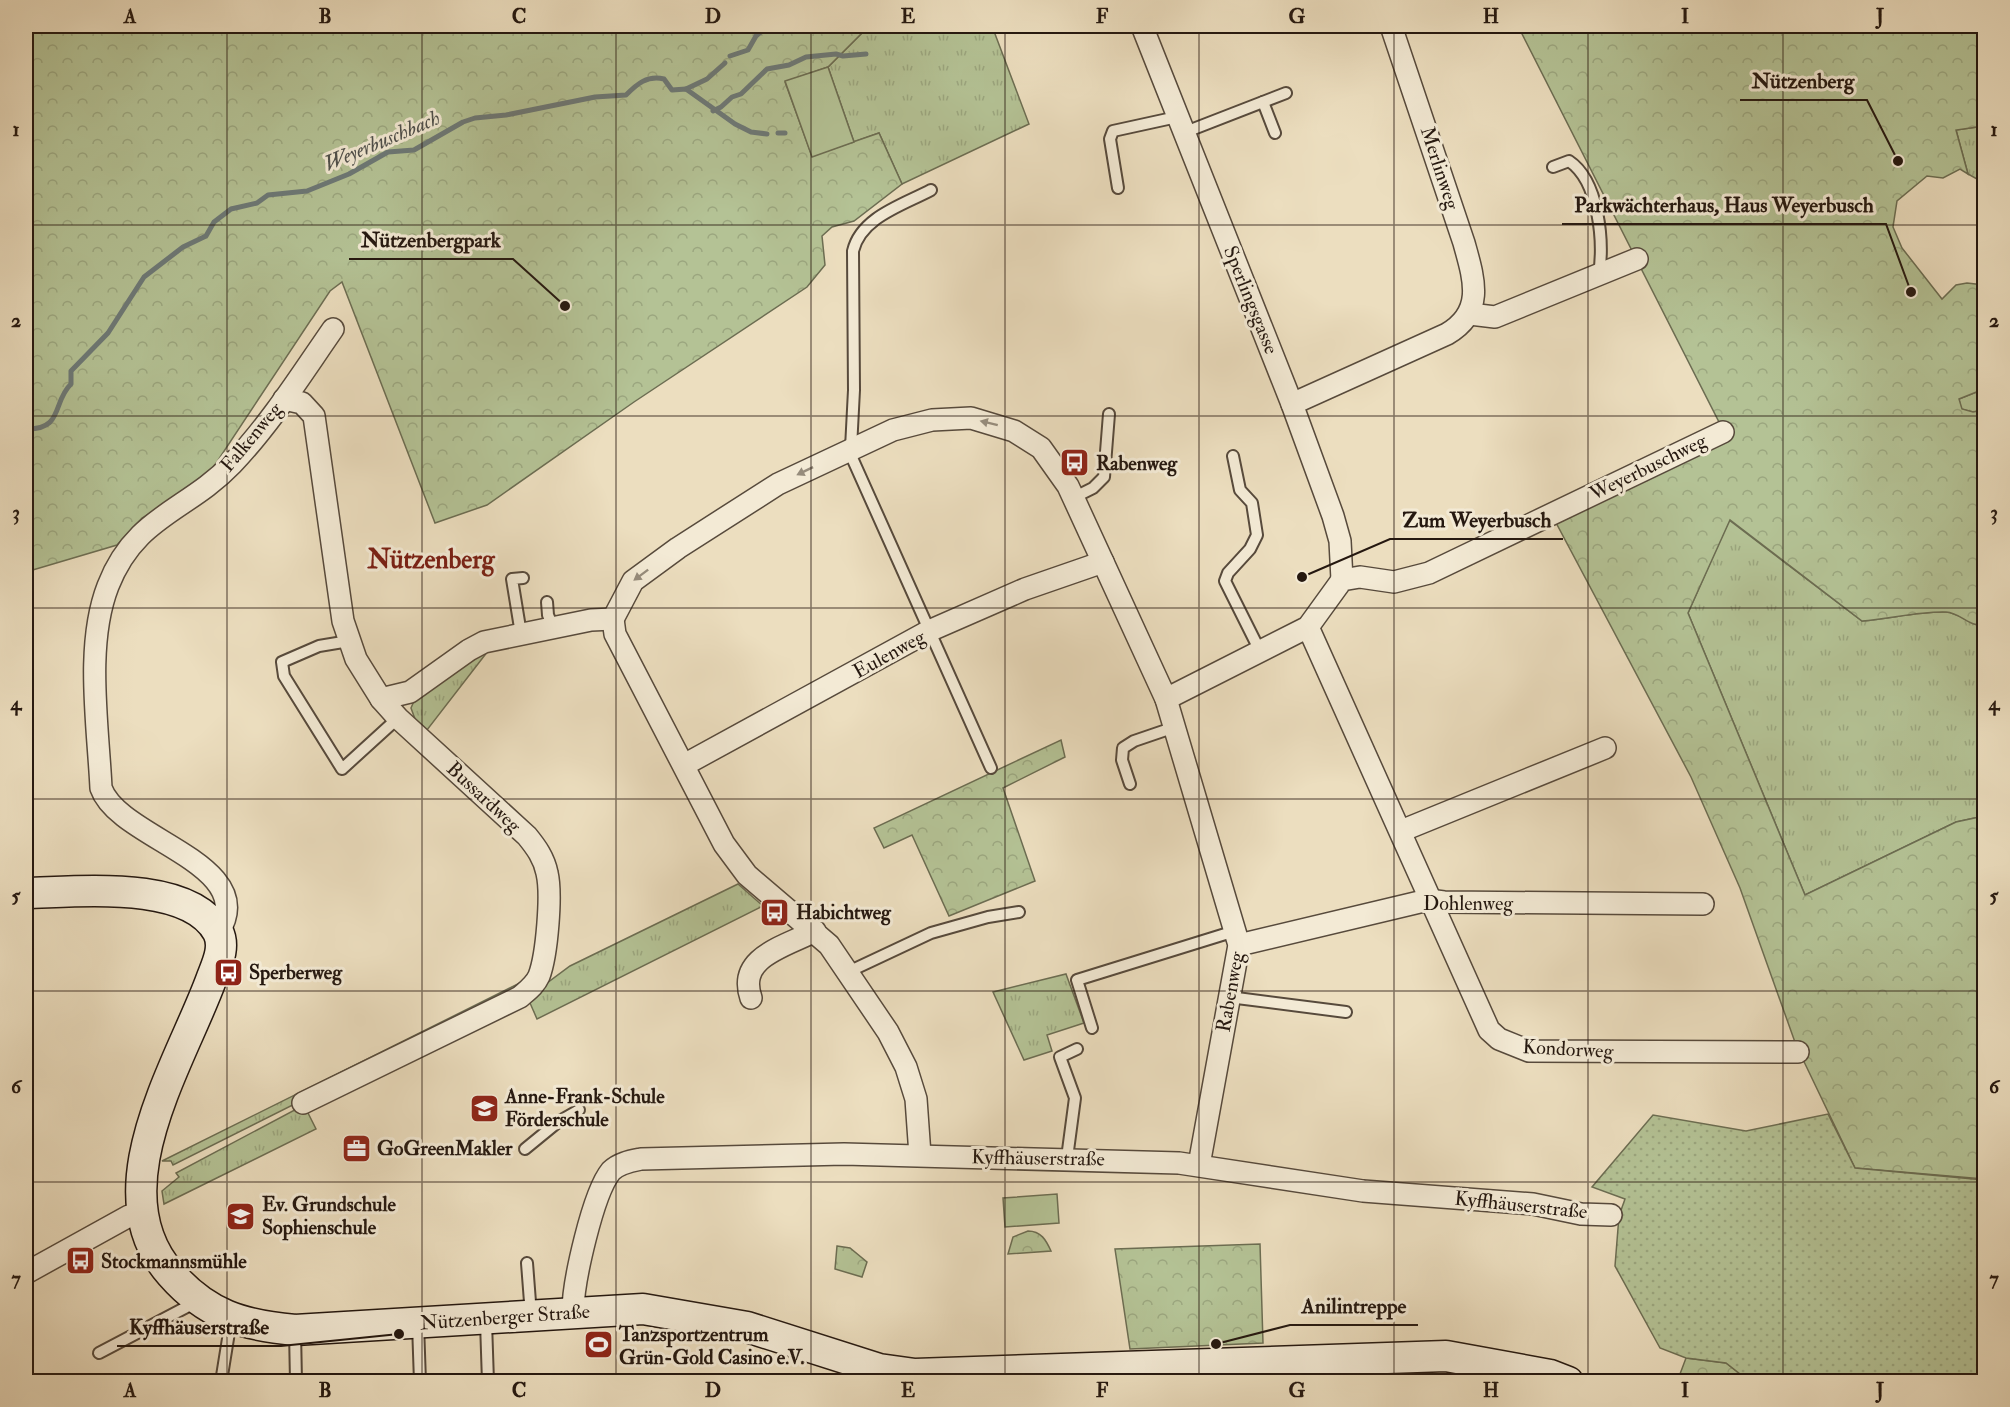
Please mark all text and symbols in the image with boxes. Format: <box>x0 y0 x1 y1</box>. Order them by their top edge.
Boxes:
text: A <box>123 4 137 29</box>
text: B <box>318 4 332 29</box>
text: C <box>512 4 526 29</box>
text: D <box>705 4 721 29</box>
text: E <box>901 4 916 29</box>
text: F <box>1096 4 1109 29</box>
text: G <box>1289 4 1306 29</box>
text: H <box>1483 4 1499 29</box>
text: I <box>1681 4 1689 29</box>
text: J <box>1875 4 1884 29</box>
callout: Nützenberg <box>1740 61 1867 100</box>
text: Nützenberg <box>1751 68 1855 95</box>
water label: Weyerbuschbach <box>320 104 444 178</box>
text: 1 <box>12 117 20 142</box>
text: 1 <box>1990 117 1998 142</box>
street label: Merlinweg <box>1415 123 1465 214</box>
callout: Parkwächterhaus, Haus Weyerbusch <box>1562 185 1886 224</box>
text: Parkwächterhaus, Haus Weyerbusch <box>1574 192 1874 219</box>
callout: Nützenbergpark <box>349 220 513 259</box>
text: Nützenbergpark <box>360 227 502 254</box>
street label: Sperlingsgasse <box>1217 242 1284 358</box>
text: 2 <box>11 308 21 333</box>
text: 2 <box>1989 308 1999 333</box>
street label: Falkenweg <box>215 396 288 477</box>
one-way arrow <box>980 417 998 427</box>
street label: Weyerbuschweg <box>1585 427 1712 507</box>
bus stop icon: Rabenweg <box>1059 447 1091 479</box>
place label: Rabenweg <box>1096 451 1178 477</box>
one-way arrow <box>797 466 814 475</box>
text: 3 <box>12 500 20 525</box>
callout: Zum Weyerbusch <box>1390 500 1563 539</box>
text: 3 <box>1990 500 1998 525</box>
text: Zum Weyerbusch <box>1402 507 1552 534</box>
district label: Nützenberg <box>366 544 496 577</box>
one-way arrow <box>633 569 649 582</box>
street label: Eulenweg <box>849 623 930 684</box>
text: 4 <box>10 691 23 716</box>
text: 4 <box>1988 691 2001 716</box>
street label: Bussardweg <box>442 756 527 839</box>
text: 5 <box>12 883 22 908</box>
text: 5 <box>1990 883 2000 908</box>
street label: Dohlenweg <box>1423 891 1514 916</box>
bus stop icon: Habichtweg <box>759 896 791 928</box>
place label: Habichtweg <box>796 900 892 926</box>
street label: Rabenweg <box>1211 949 1250 1034</box>
bus stop icon: Sperberweg <box>212 956 244 988</box>
place label: Sperberweg <box>249 960 343 986</box>
street label: Kondorweg <box>1522 1034 1615 1064</box>
text: 6 <box>11 1074 23 1099</box>
text: 6 <box>1989 1074 2001 1099</box>
place label: Anne-Frank-Schule Förderschule <box>504 1084 665 1132</box>
school or university icon: Anne-Frank-Schule Förderschule <box>468 1092 500 1124</box>
office icon: GoGreenMakler <box>340 1132 372 1164</box>
place label: GoGreenMakler <box>377 1136 513 1161</box>
street label: Kyffhäuserstraße <box>971 1144 1105 1172</box>
street label: Kyffhäuserstraße <box>1453 1186 1589 1224</box>
place label: Ev. Grundschule Sophienschule <box>262 1192 396 1241</box>
school or university icon: Ev. Grundschule Sophienschule <box>225 1200 257 1232</box>
bus stop icon: Stockmannsmühle <box>64 1245 96 1277</box>
place label: Stockmannsmühle <box>101 1249 247 1274</box>
text: 7 <box>11 1266 21 1291</box>
text: 7 <box>1989 1266 1999 1291</box>
callout: Anilintreppe <box>1290 1286 1418 1325</box>
text: Anilintreppe <box>1301 1293 1407 1320</box>
street label: Nützenberger Straße <box>419 1299 591 1335</box>
callout: Kyffhäuserstraße <box>117 1307 281 1346</box>
text: Kyffhäuserstraße <box>129 1314 269 1341</box>
place label: Tanzsportzentrum Grün-Gold Casino e.V. <box>618 1322 805 1370</box>
sports icon: Tanzsportzentrum Grün-Gold Casino e.V. <box>582 1329 614 1361</box>
text: A <box>123 1378 137 1403</box>
text: B <box>318 1378 332 1403</box>
text: C <box>512 1378 526 1403</box>
text: D <box>705 1378 721 1403</box>
text: E <box>901 1378 916 1403</box>
text: F <box>1096 1378 1109 1403</box>
text: G <box>1289 1378 1306 1403</box>
text: H <box>1483 1378 1499 1403</box>
text: I <box>1681 1378 1689 1403</box>
text: J <box>1875 1378 1884 1403</box>

